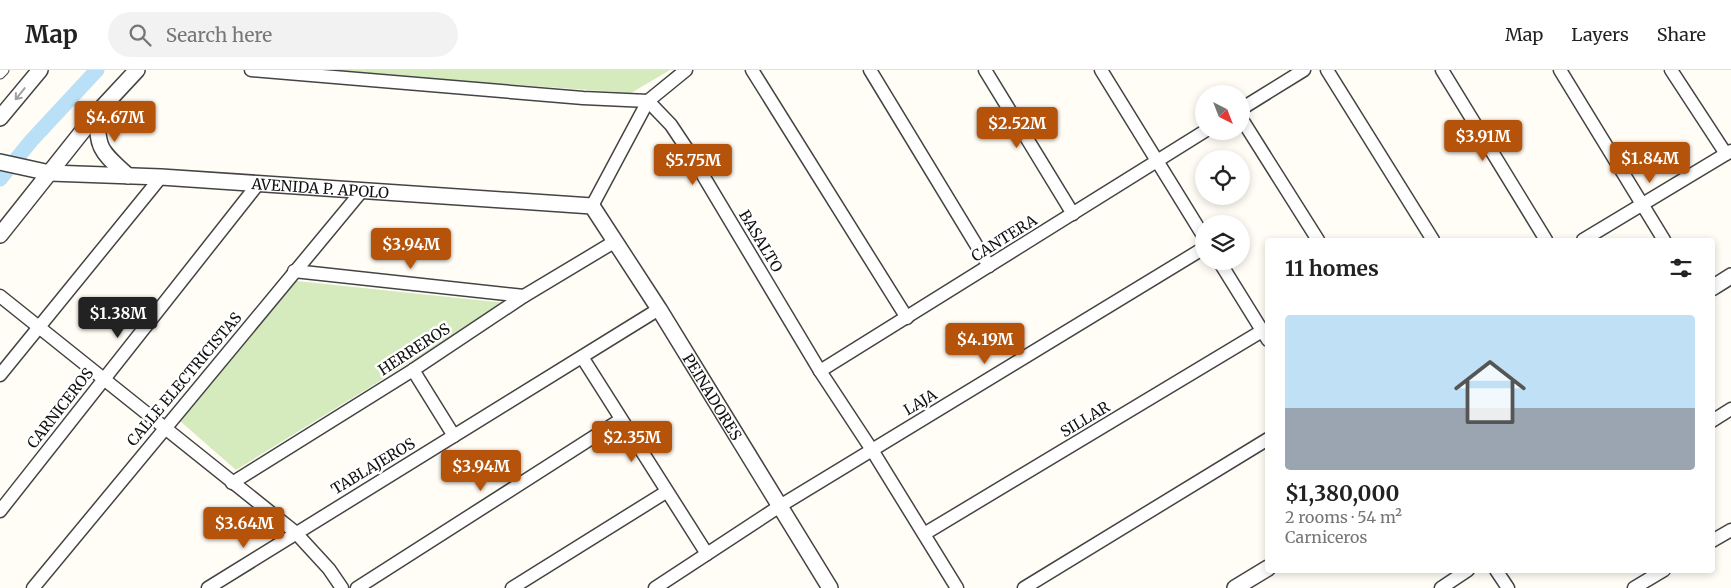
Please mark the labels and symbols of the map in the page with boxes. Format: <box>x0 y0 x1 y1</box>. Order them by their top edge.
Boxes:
north arrow <box>1195 85 1250 140</box>
one-way arrow <box>15 87 26 100</box>
pin: $4.67M <box>74 100 156 143</box>
pin: $2.52M <box>976 106 1058 149</box>
pin: $3.91M <box>1442 119 1524 162</box>
pin: $1.84M <box>1609 142 1691 184</box>
pin: $5.75M <box>652 144 734 186</box>
street label: AVENIDA P. APOLO <box>250 174 390 202</box>
street label: BASALTO <box>735 206 787 276</box>
street label: CANTERA <box>968 210 1041 266</box>
pin: $3.94M <box>370 228 452 270</box>
pin: $1.38M <box>77 296 159 339</box>
street label: CALLE ELECTRICISTAS <box>122 308 246 450</box>
street label: HERREROS <box>375 319 454 379</box>
pin: $4.19M <box>944 322 1026 365</box>
street label: PEINADORES <box>679 350 747 444</box>
street label: CARNICEROS <box>23 364 97 452</box>
street label: LAJA <box>900 385 940 419</box>
street label: SILLAR <box>1057 397 1114 441</box>
pin: $2.35M <box>591 420 673 463</box>
street label: TABLAJEROS <box>328 433 419 499</box>
pin: $3.94M <box>440 450 522 492</box>
pin: $3.64M <box>203 506 285 549</box>

